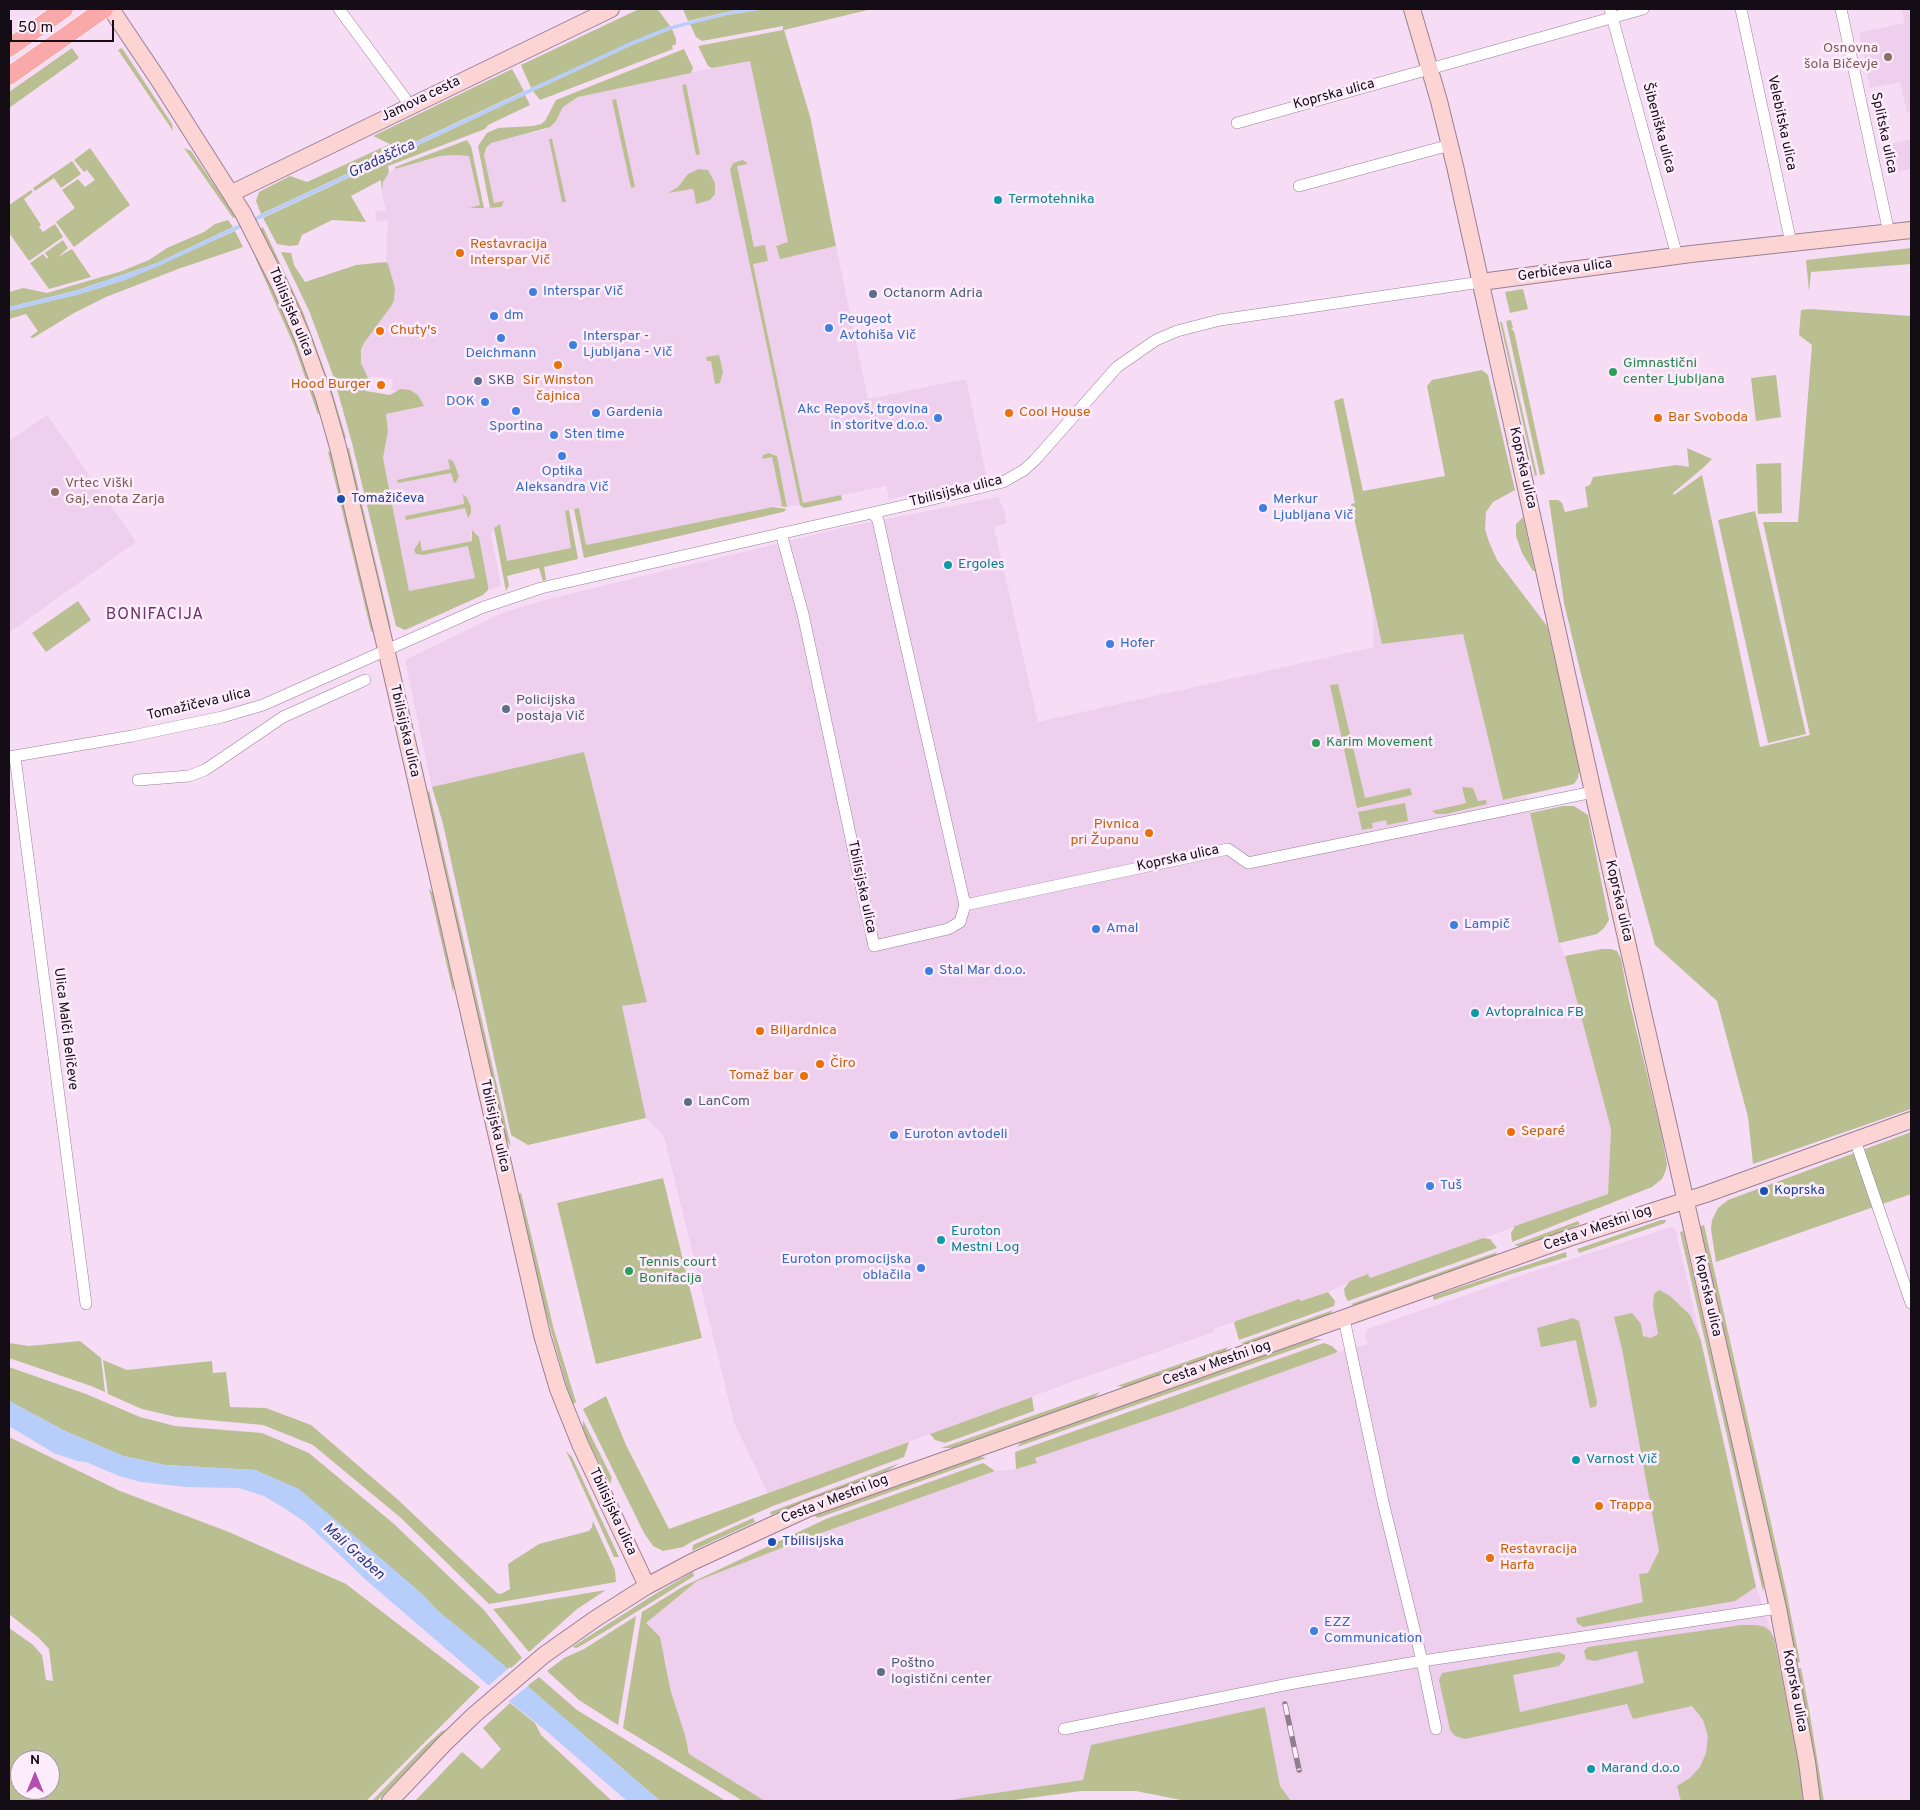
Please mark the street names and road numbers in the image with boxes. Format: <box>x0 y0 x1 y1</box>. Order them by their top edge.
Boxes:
street label: Jamova cesta <box>379 74 463 126</box>
street label: Velebitska ulica <box>1763 74 1799 172</box>
street label: Koprska ulica <box>1292 76 1376 114</box>
street label: Šibeniška ulica <box>1638 81 1678 175</box>
street label: Splitska ulica <box>1866 91 1900 175</box>
street label: Gerbičeva ulica <box>1517 256 1613 286</box>
street label: Tbilisijska ulica <box>264 265 316 359</box>
street label: Koprska ulica <box>1504 425 1540 511</box>
street label: Tbilisijska ulica <box>908 472 1004 512</box>
street label: Tbilisijska ulica <box>385 683 423 779</box>
street label: Tomažičeva ulica <box>146 685 252 725</box>
street label: Tbilisijska ulica <box>843 839 879 935</box>
street label: Koprska ulica <box>1135 842 1221 876</box>
street label: Koprska ulica <box>1600 858 1636 944</box>
street label: Ulica Malči Beličeve <box>49 967 81 1091</box>
street label: Tbilisijska ulica <box>475 1078 513 1174</box>
street label: Cesta v Mestni log <box>1542 1203 1654 1255</box>
street label: Koprska ulica <box>1689 1253 1725 1339</box>
street label: Cesta v Mestni log <box>1161 1338 1273 1390</box>
street label: Tbilisijska ulica <box>584 1466 640 1558</box>
street label: Cesta v Mestni log <box>779 1472 891 1528</box>
street label: Koprska ulica <box>1778 1648 1810 1734</box>

